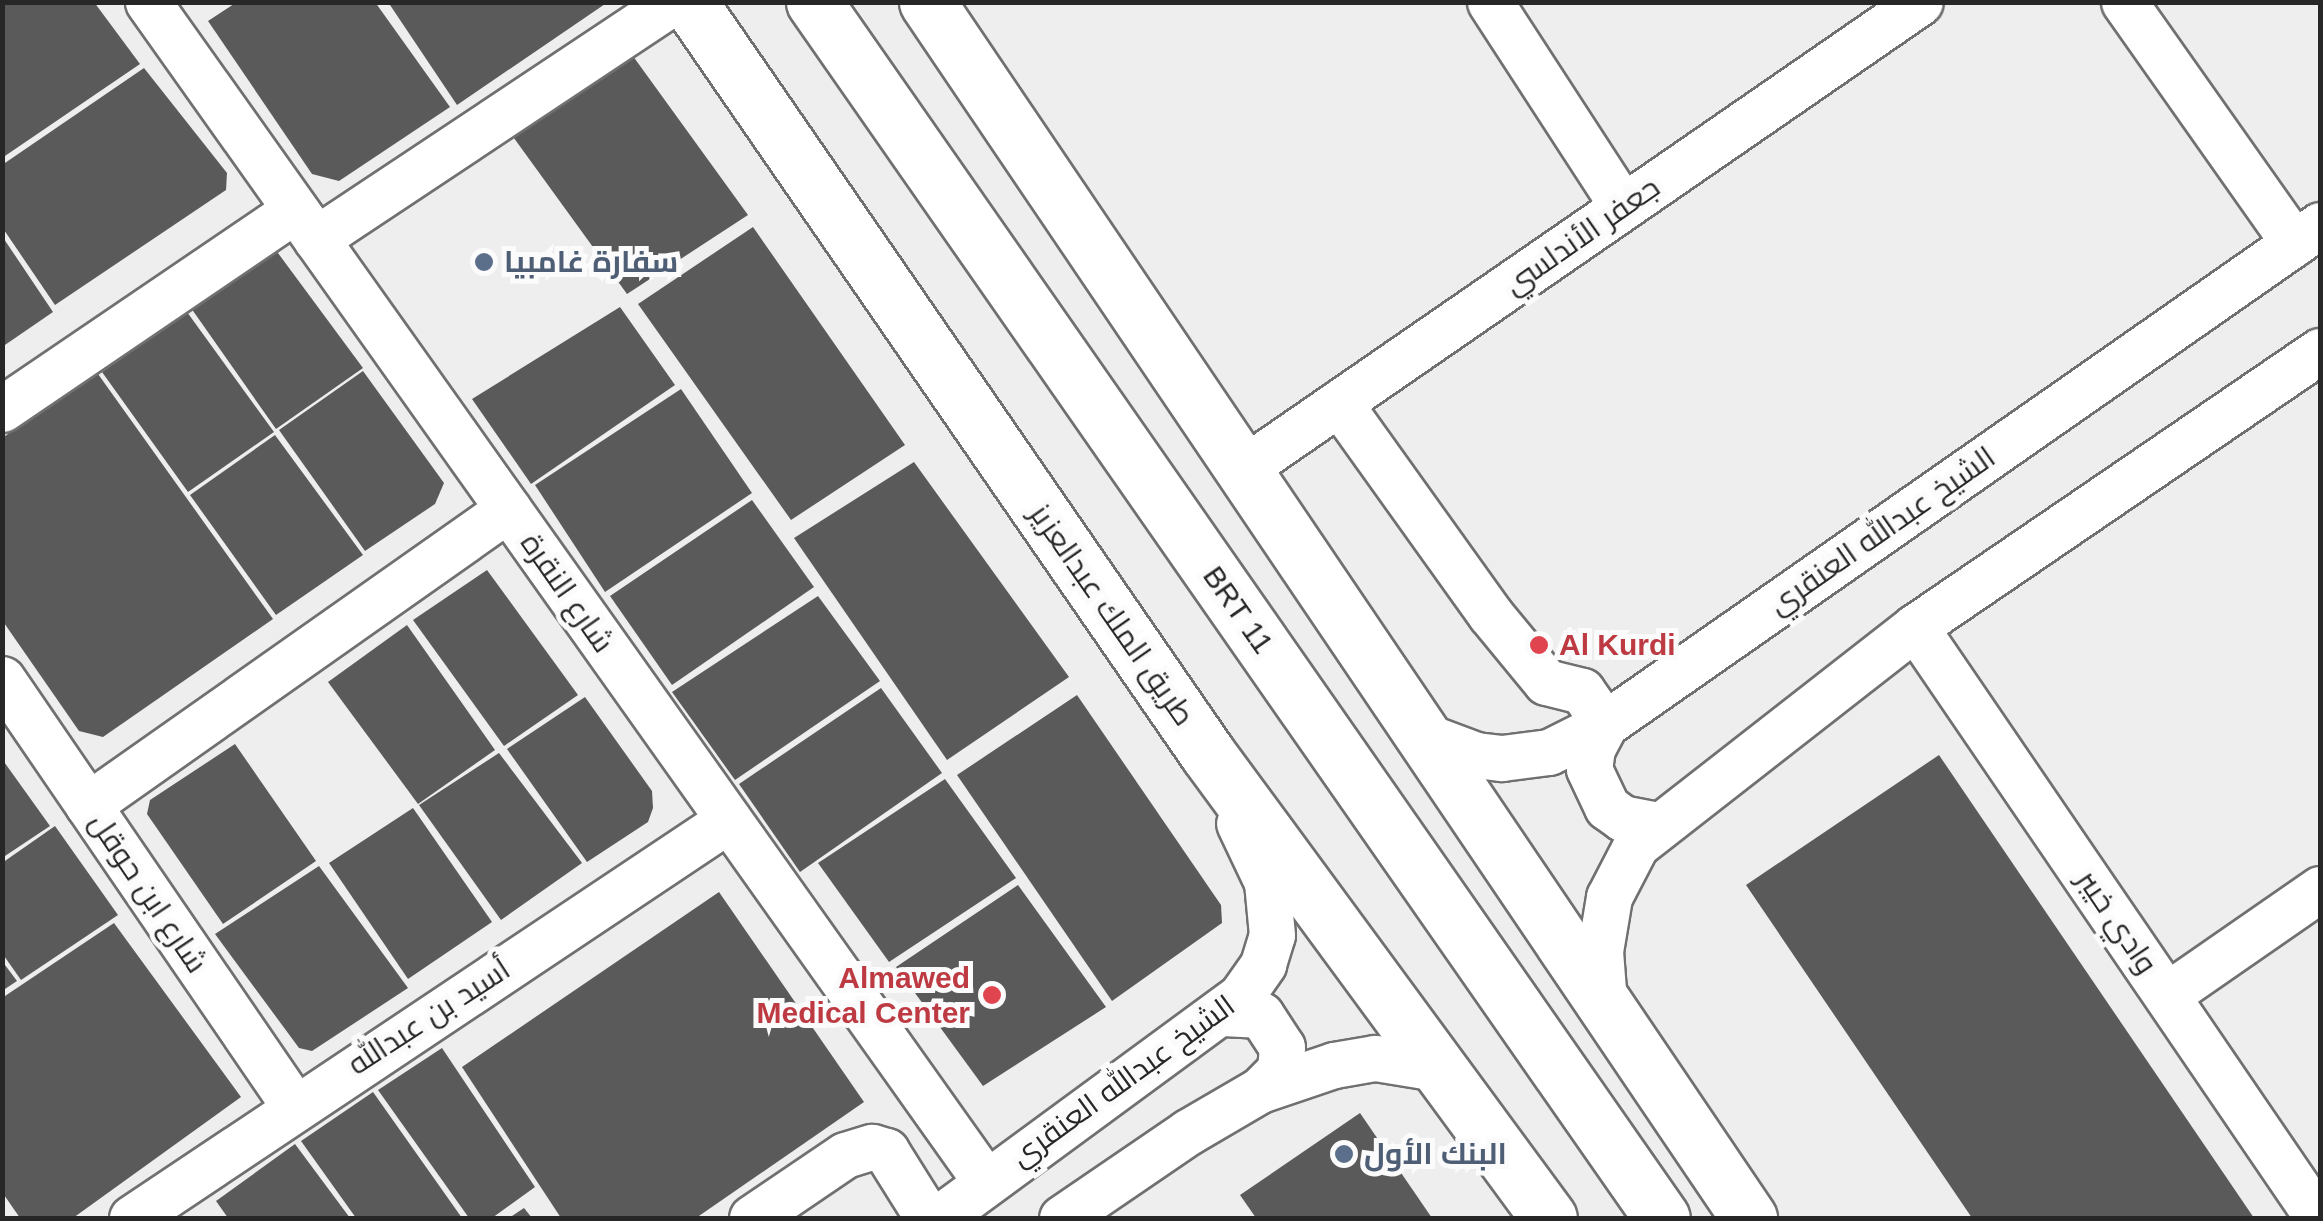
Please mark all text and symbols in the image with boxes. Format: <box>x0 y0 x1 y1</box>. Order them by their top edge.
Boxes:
street label: جعفر الأندلسي <box>1497 169 1667 303</box>
place label: سفارة غامبيا <box>504 244 678 280</box>
marker: سفارة غامبيا <box>473 251 495 273</box>
street label: الشيخ عبدالله العنقري <box>1762 439 2002 623</box>
street label: طريق الملك عبدالعزيز <box>1022 497 1202 733</box>
street label: شارع النقرة <box>513 526 621 660</box>
street label: BRT 11 <box>1195 559 1281 661</box>
place label: Al Kurdi <box>1559 627 1676 663</box>
marker: Al Kurdi <box>1528 634 1550 656</box>
street label: شارع ابن حوقل <box>81 806 215 980</box>
street label: وادي خيبر <box>2069 863 2165 981</box>
street label: أسيد بن عبدالله <box>341 951 517 1083</box>
place label: Almawed Medical Center <box>757 960 970 1030</box>
marker: Almawed Medical Center <box>979 982 1005 1008</box>
street label: الشيخ عبدالله العنقري <box>1004 988 1242 1174</box>
place label: البنك الأول <box>1364 1136 1507 1172</box>
marker: البنك الأول <box>1333 1143 1355 1165</box>

